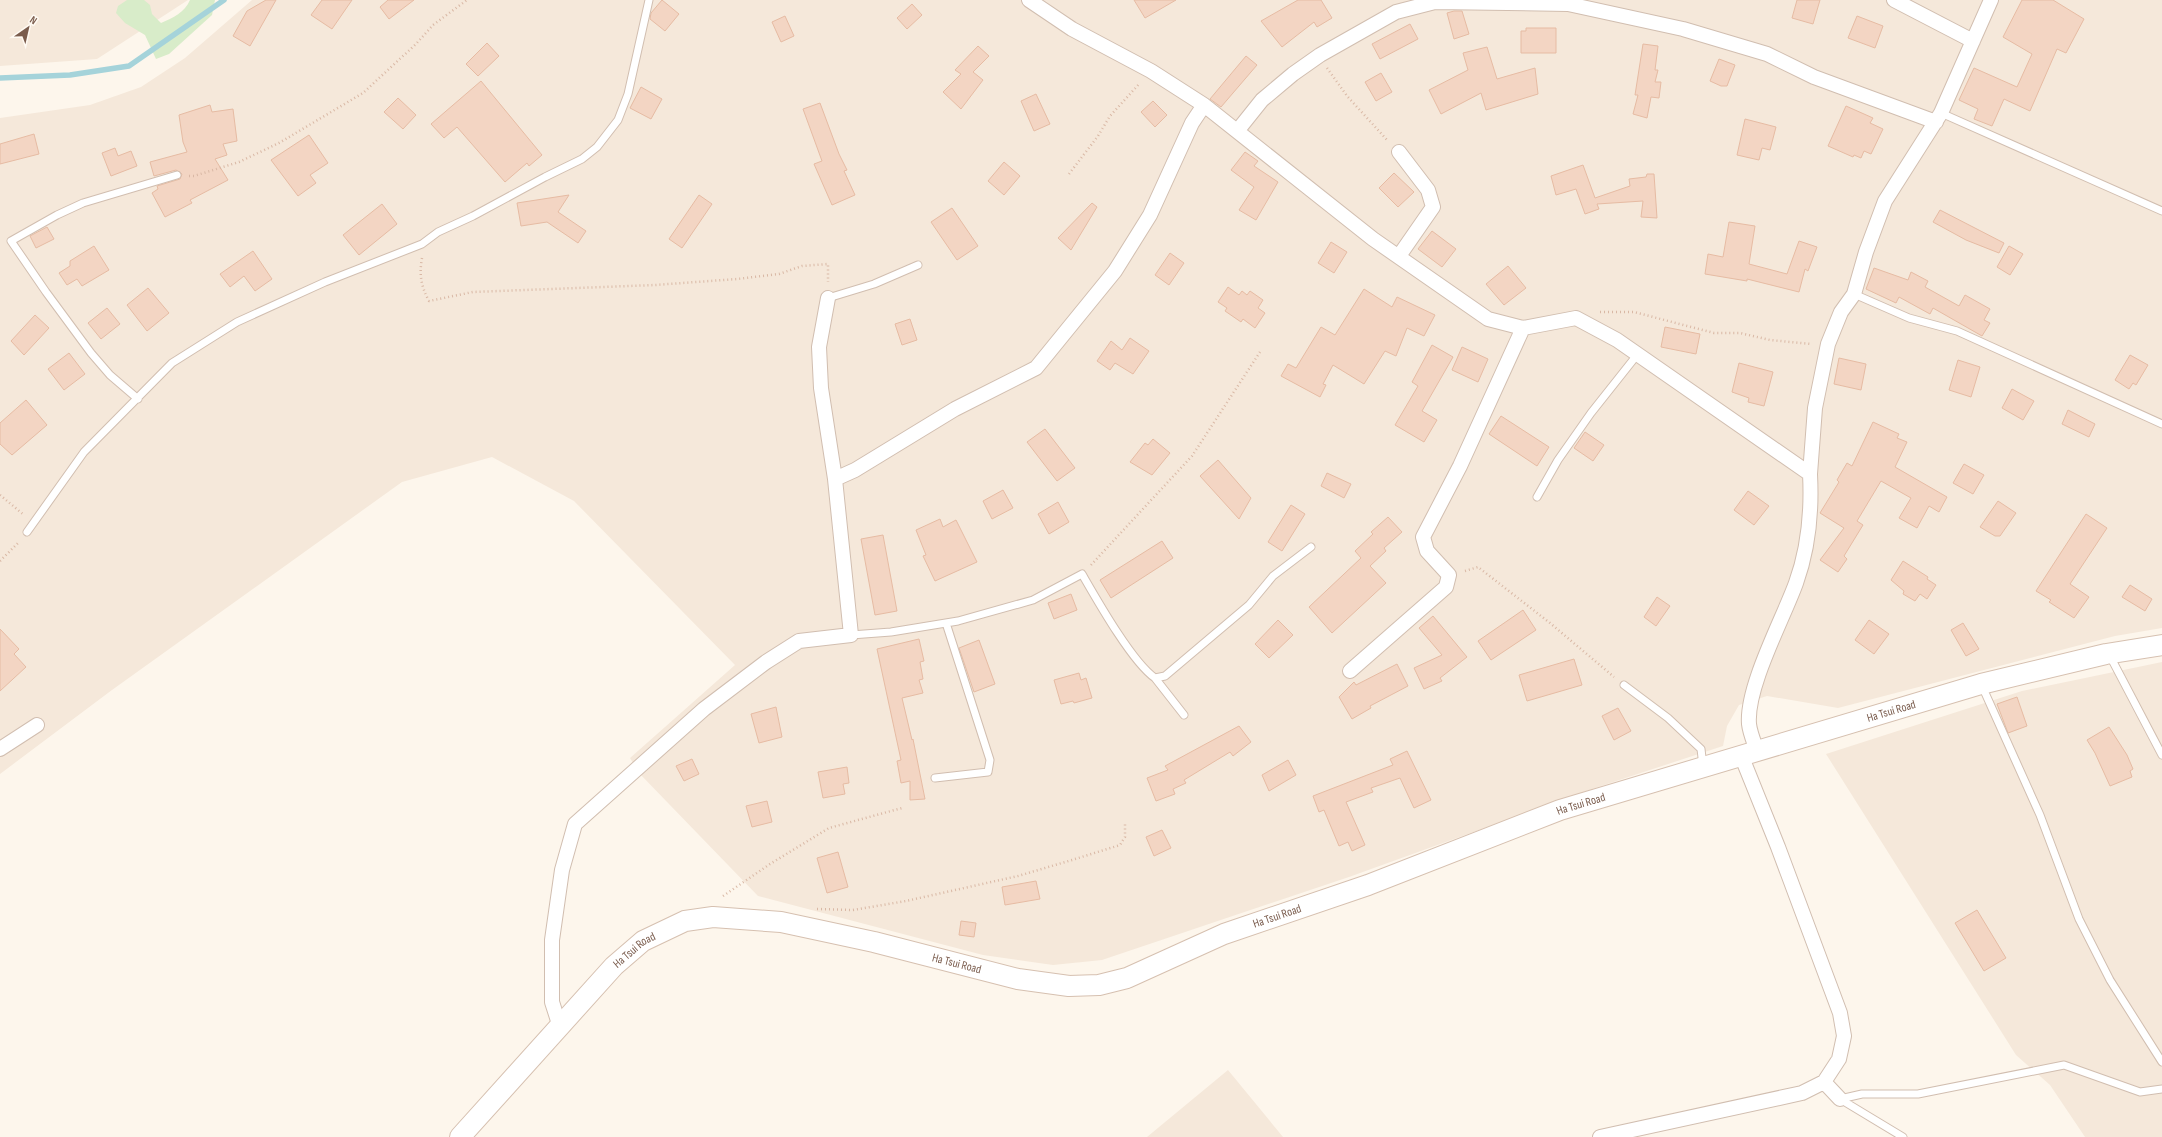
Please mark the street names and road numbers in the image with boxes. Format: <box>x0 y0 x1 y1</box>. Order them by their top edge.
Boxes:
street label: Ha Tsui Road <box>1865 697 1918 726</box>
street label: Ha Tsui Road <box>1554 790 1607 819</box>
street label: Ha Tsui Road <box>1251 901 1303 932</box>
street label: Ha Tsui Road <box>610 929 658 972</box>
street label: Ha Tsui Road <box>930 950 983 977</box>

